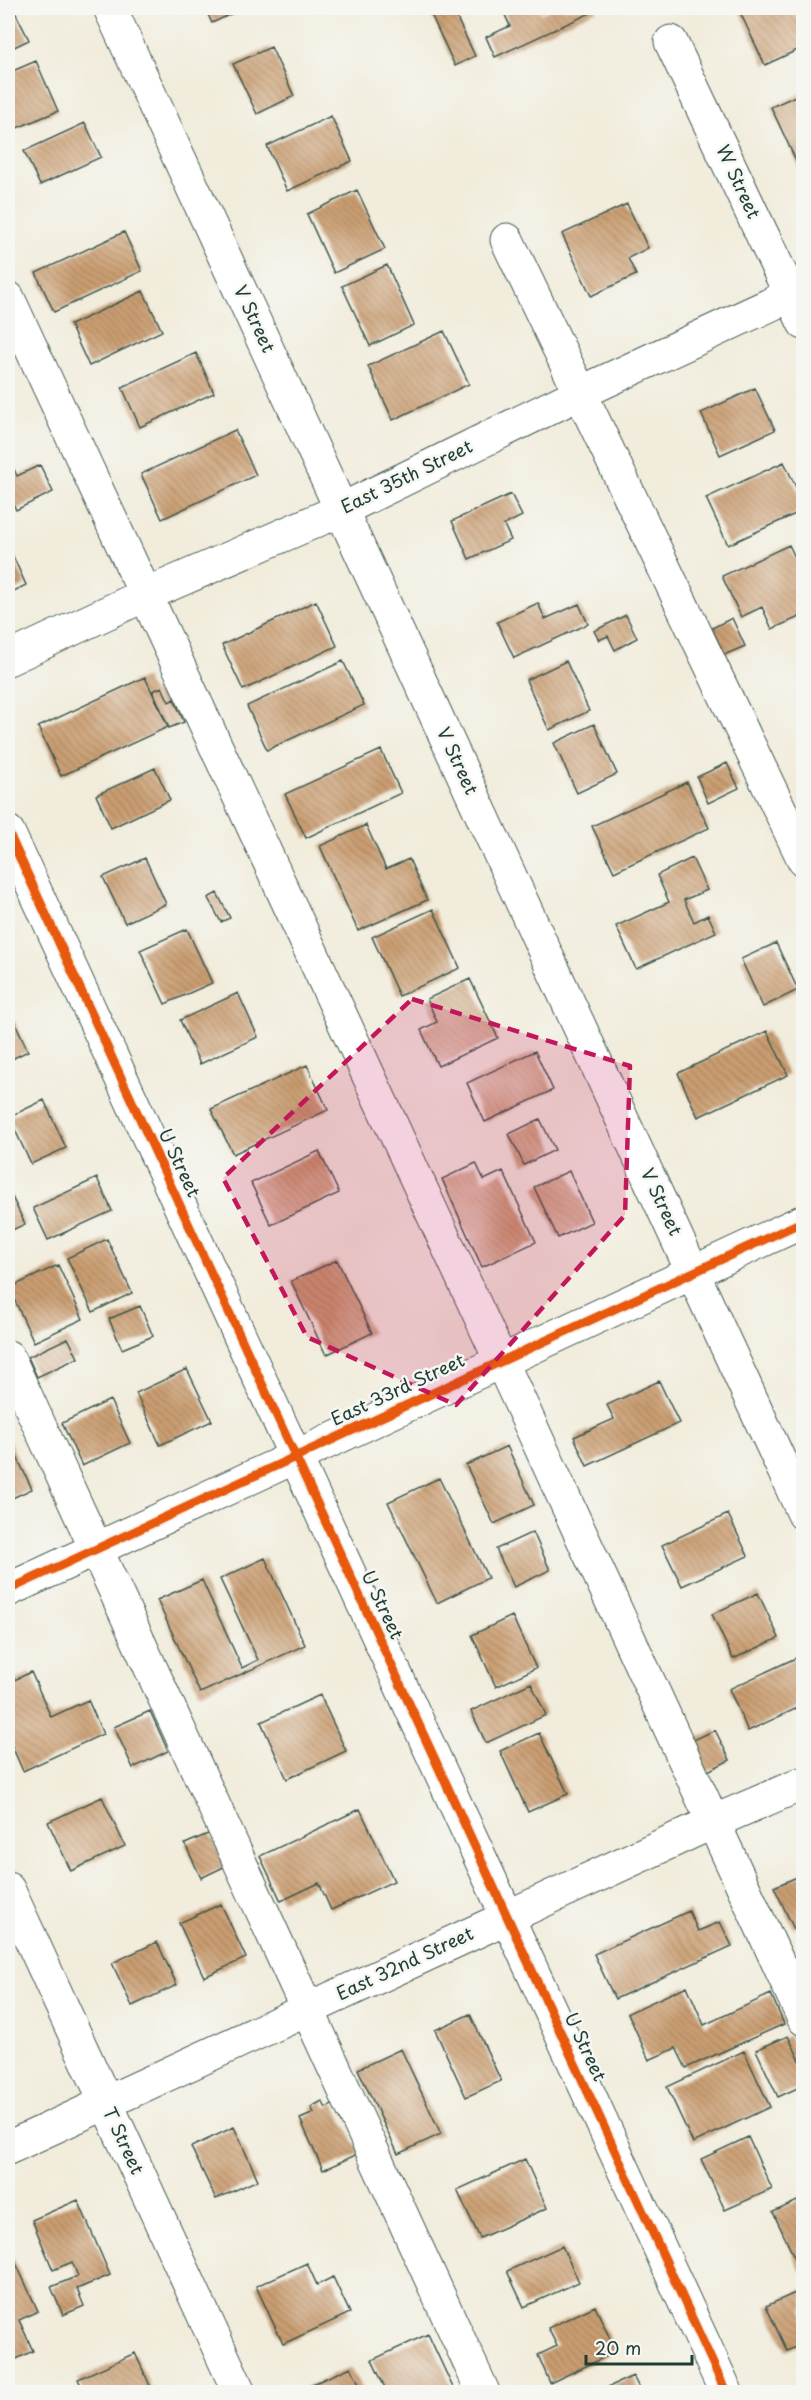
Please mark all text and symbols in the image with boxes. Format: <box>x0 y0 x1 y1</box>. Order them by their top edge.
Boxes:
street label: W Street <box>710 140 768 223</box>
street label: V Street <box>228 280 283 357</box>
street label: East 35th Street <box>336 432 477 519</box>
street label: V Street <box>431 722 486 799</box>
street label: U Street <box>153 1123 208 1201</box>
street label: V Street <box>635 1163 690 1240</box>
street label: East 33rd Street <box>326 1346 469 1432</box>
street label: U Street <box>356 1565 411 1643</box>
street label: East 32nd Street <box>331 1919 477 2006</box>
street label: U Street <box>559 2007 614 2085</box>
street label: T Street <box>97 2102 152 2179</box>
scale bar <box>586 2328 692 2366</box>
text: 20 m <box>595 2334 641 2361</box>

